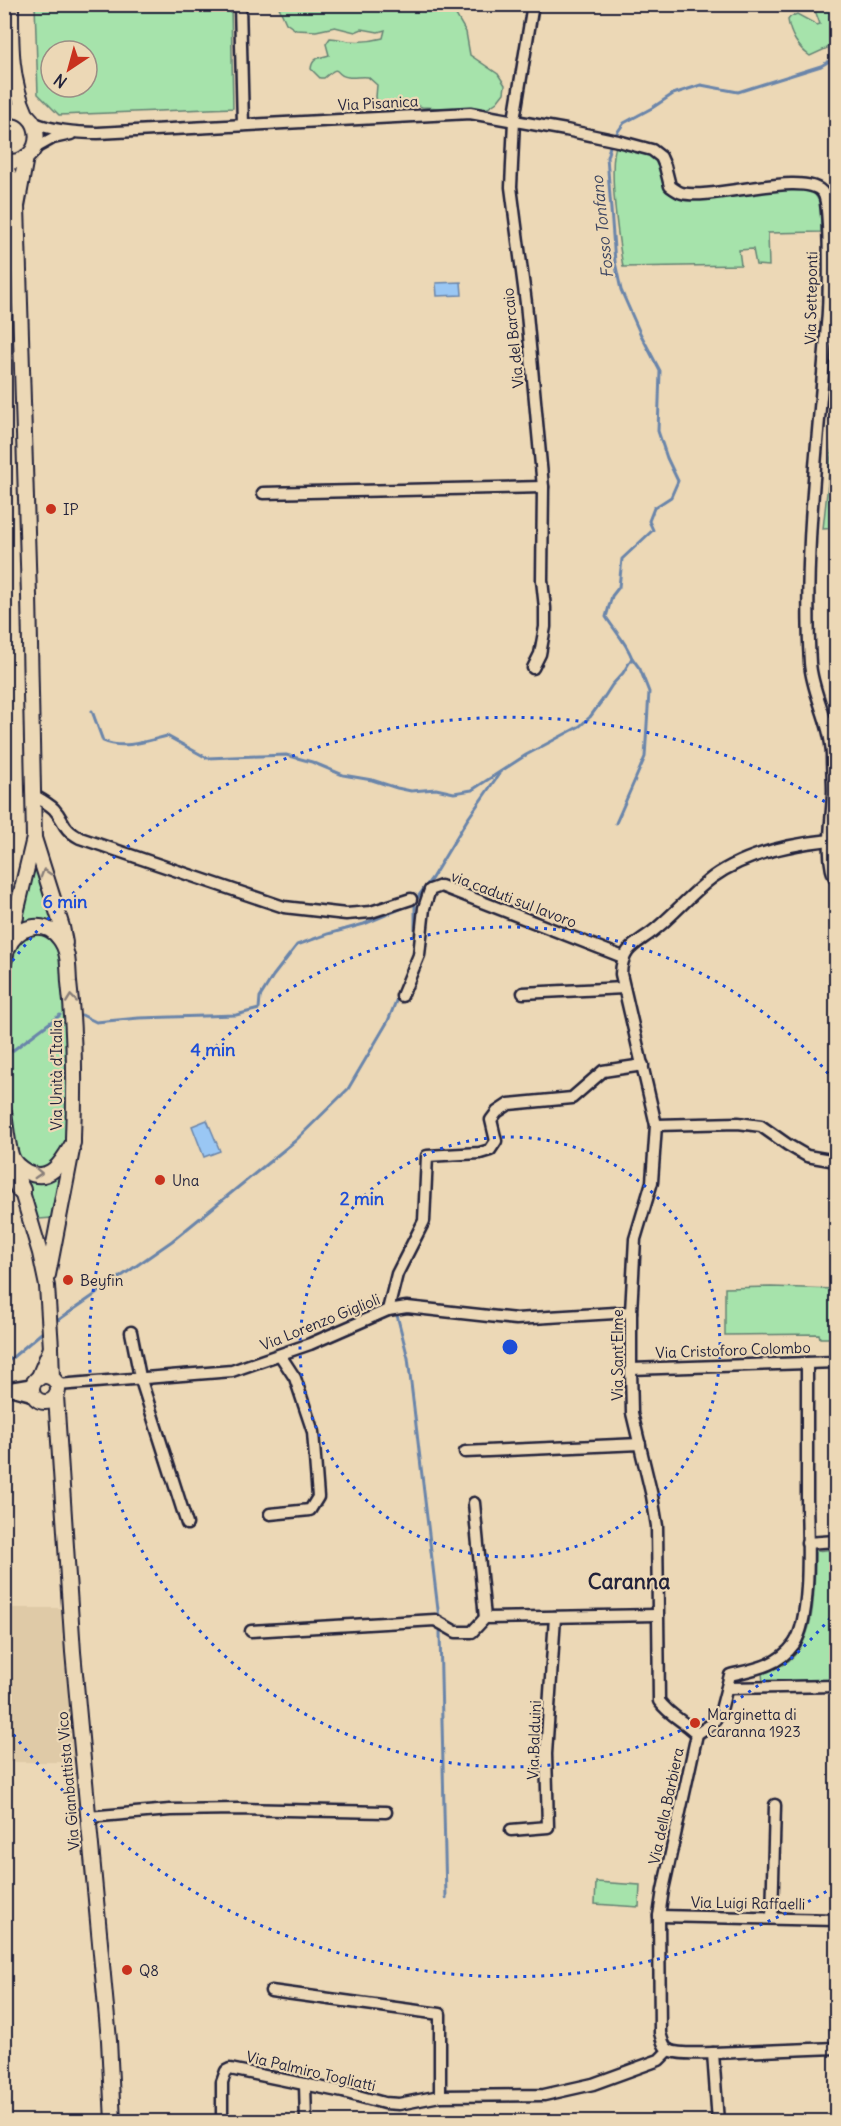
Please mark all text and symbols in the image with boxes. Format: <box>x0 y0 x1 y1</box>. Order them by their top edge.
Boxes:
north arrow <box>39 39 99 99</box>
text: N <box>50 70 71 92</box>
street label: Via Pisanica <box>337 91 419 115</box>
water label: Fosso Tonfano <box>587 174 617 279</box>
street label: Via Setteponti <box>801 251 821 345</box>
street label: Via del Barcaio <box>498 287 528 389</box>
place label: IP <box>63 500 79 519</box>
marker: IP <box>44 502 58 516</box>
street label: via caduti sul lavoro <box>449 866 579 932</box>
one-way arrow <box>40 868 52 879</box>
text: 6 min <box>43 890 88 913</box>
one-way arrow <box>65 994 78 1003</box>
street label: Via Unità d'Italia <box>47 1019 66 1130</box>
text: 4 min <box>191 1038 236 1061</box>
one-way arrow <box>34 1167 43 1180</box>
place label: Una <box>172 1171 200 1190</box>
marker: Una <box>153 1173 167 1187</box>
text: 2 min <box>340 1187 385 1210</box>
place label: Beyfin <box>80 1271 124 1290</box>
marker: Beyfin <box>61 1273 75 1287</box>
street label: Via Lorenzo Giglioli <box>257 1289 383 1355</box>
street label: Via Sant'Elme <box>608 1309 627 1401</box>
centre of rings <box>500 1337 520 1357</box>
street label: Via Cristoforo Colombo <box>655 1338 811 1362</box>
district label: Caranna <box>588 1568 670 1595</box>
street label: Via Balduini <box>523 1700 545 1780</box>
place label: Marginetta di Caranna 1923 <box>707 1705 801 1741</box>
street label: Via Gianbattista Vico <box>52 1711 84 1851</box>
marker: Marginetta di Caranna 1923 <box>688 1716 702 1730</box>
street label: Via della Barbiera <box>644 1745 688 1866</box>
street label: Via Luigi Raffaelli <box>691 1893 805 1913</box>
place label: Q8 <box>139 1961 159 1980</box>
marker: Q8 <box>120 1963 134 1977</box>
street label: Via Palmiro Togliatti <box>244 2047 378 2095</box>

